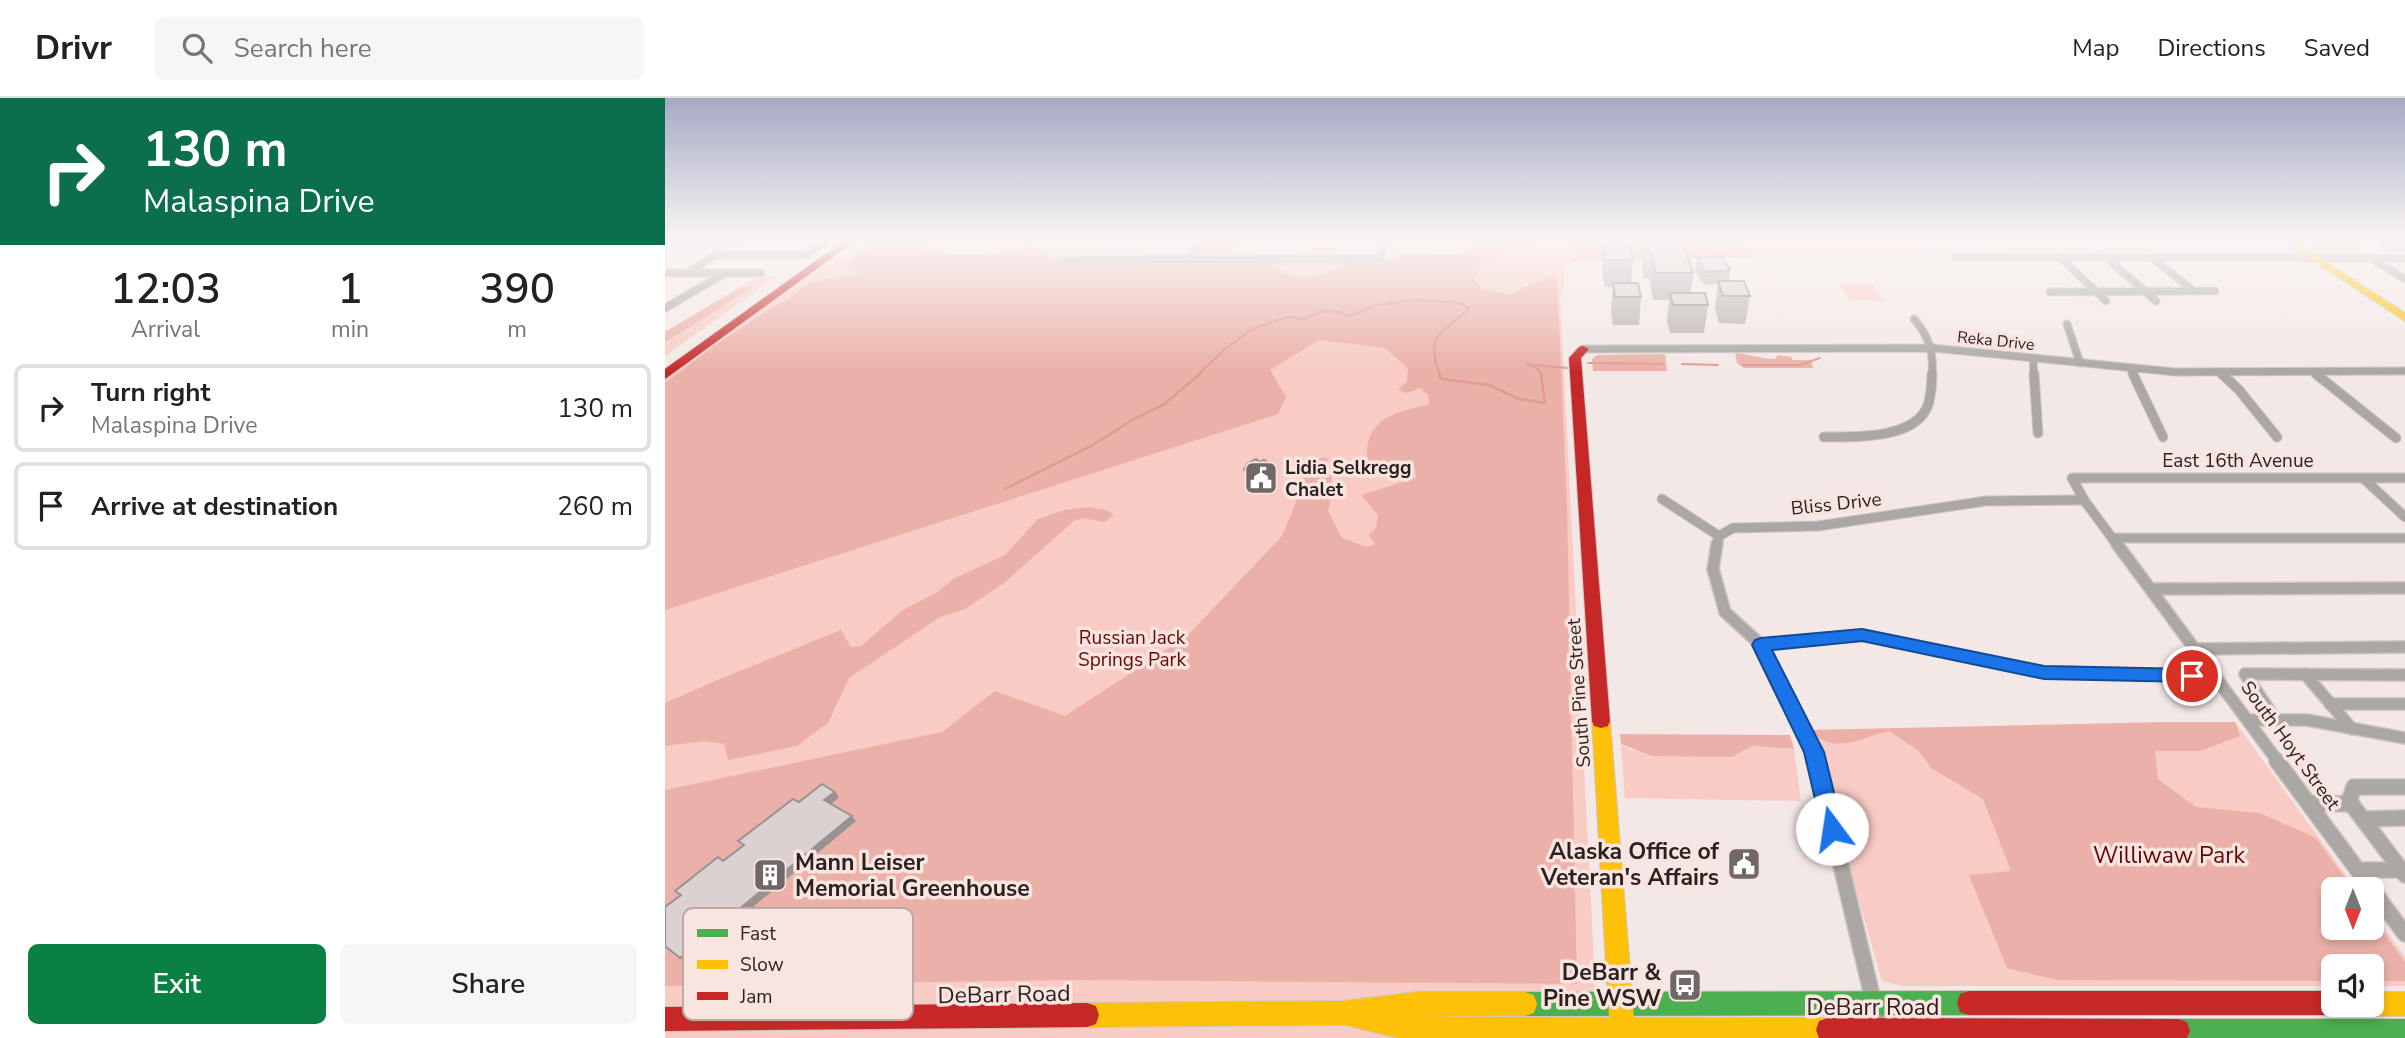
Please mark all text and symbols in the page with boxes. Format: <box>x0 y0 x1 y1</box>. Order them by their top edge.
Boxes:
search box <box>154 17 644 80</box>
text: Drivr <box>35 26 112 71</box>
icon: search <box>178 29 216 67</box>
text: Search here <box>234 31 372 66</box>
text: Map <box>2072 32 2119 64</box>
text: Directions <box>2157 32 2266 64</box>
text: Saved <box>2304 32 2370 64</box>
text: 130 m <box>143 116 287 183</box>
icon: right <box>28 126 119 217</box>
text: Malaspina Drive <box>143 180 374 223</box>
text: 12:03 <box>110 261 221 318</box>
text: 1 <box>337 261 363 318</box>
text: 390 <box>479 261 555 318</box>
text: Arrival <box>131 314 200 345</box>
text: min <box>331 314 369 345</box>
text: m <box>507 314 527 345</box>
street label: Reka Drive <box>1956 326 2036 356</box>
text: Turn right <box>91 375 210 410</box>
icon: right <box>32 389 70 427</box>
text: 130 m <box>557 391 633 426</box>
text: Malaspina Drive <box>91 410 257 441</box>
street label: East 16th Avenue <box>2162 448 2314 474</box>
place label: Lidia Selkregg Chalet <box>1285 455 1411 503</box>
public building icon: Lidia Selkregg Chalet <box>1242 459 1280 497</box>
street label: Bliss Drive <box>1789 486 1883 522</box>
icon: arrive <box>32 487 70 525</box>
text: Arrive at destination <box>91 489 338 524</box>
text: 260 m <box>557 489 633 524</box>
street label: South Pine Street <box>1561 617 1597 768</box>
park label: Russian Jack Springs Park <box>1078 625 1186 673</box>
pin <box>2162 646 2222 706</box>
icon: arrive <box>2173 657 2211 695</box>
street label: South Hoyt Street <box>2235 676 2346 816</box>
position arrow <box>1795 792 1869 866</box>
place label: Alaska Office of Veteran's Affairs <box>1540 836 1720 893</box>
park label: Williwaw Park <box>2093 840 2245 871</box>
public building icon: Alaska Office of Veteran's Affairs <box>1725 845 1763 883</box>
place label: Mann Leiser Memorial Greenhouse <box>795 847 1030 904</box>
building icon: Mann Leiser Memorial Greenhouse <box>751 856 789 894</box>
north arrow <box>2321 877 2383 940</box>
map controls <box>2321 877 2384 1017</box>
legend <box>683 908 913 1020</box>
text: Fast <box>740 921 776 947</box>
button: Exit <box>28 944 326 1024</box>
button: Share <box>340 944 637 1024</box>
text: Slow <box>740 952 784 978</box>
button: sound <box>2321 954 2384 1017</box>
place label: DeBarr & Pine WSW <box>1543 957 1661 1014</box>
bus stop icon: DeBarr & Pine WSW <box>1666 966 1704 1004</box>
street label: DeBarr Road <box>937 978 1071 1011</box>
text: Jam <box>739 984 773 1010</box>
street label: DeBarr Road <box>1807 992 1939 1023</box>

